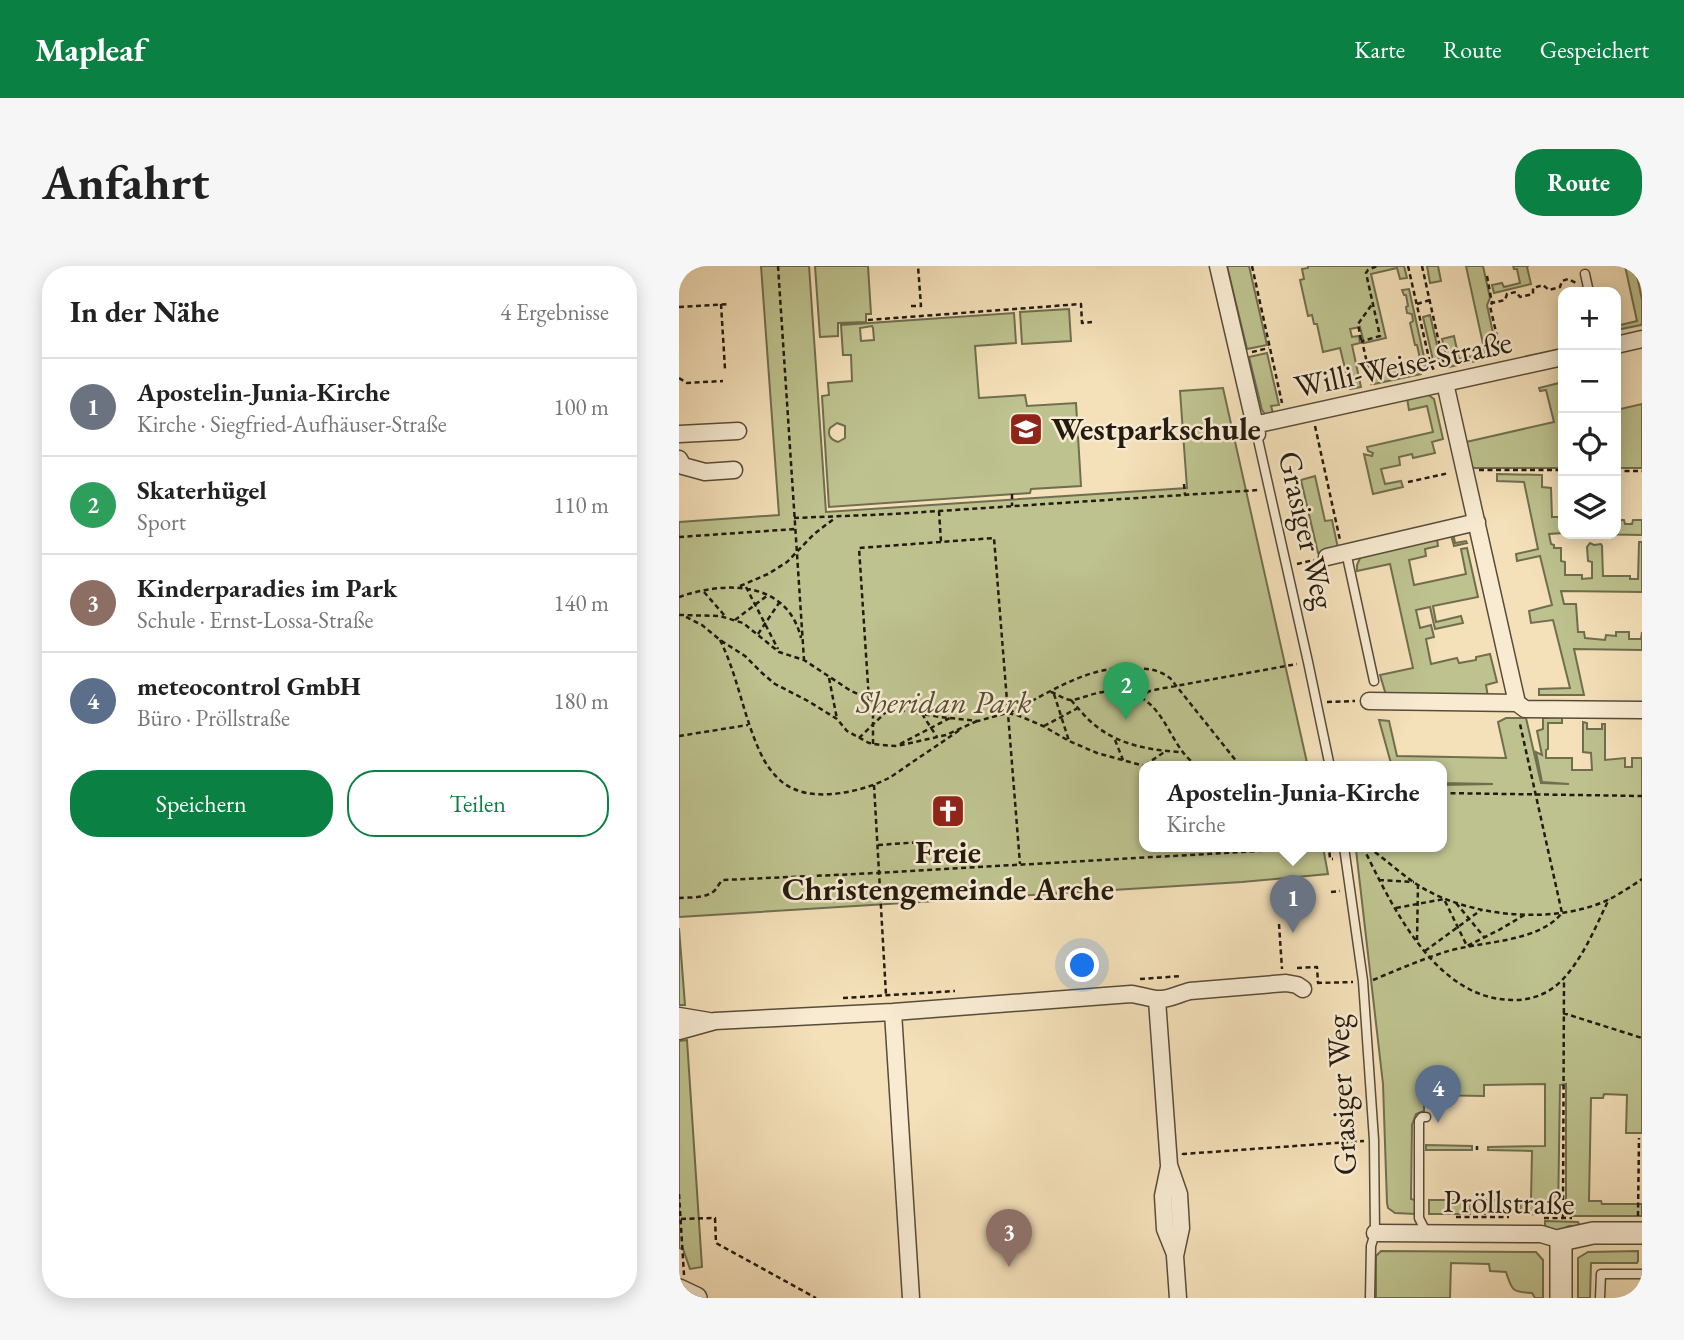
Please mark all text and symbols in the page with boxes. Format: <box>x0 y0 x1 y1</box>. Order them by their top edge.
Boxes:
text: Mapleaf <box>35 28 146 71</box>
text: Karte <box>1354 34 1405 65</box>
text: Route <box>1443 34 1502 65</box>
text: Gespeichert <box>1540 34 1649 65</box>
button: Route <box>1515 149 1642 216</box>
text: Anfahrt <box>42 150 209 214</box>
map controls <box>1558 287 1621 539</box>
button: + <box>1558 287 1621 350</box>
text: In der Nähe <box>70 292 219 331</box>
text: 4 Ergebnisse <box>500 297 609 327</box>
street label: Willi-Weise-Straße <box>1290 320 1516 408</box>
button: − <box>1558 350 1621 413</box>
text: Apostelin-Junia-Kirche <box>137 375 390 409</box>
text: 1 <box>87 392 99 422</box>
text: 100 m <box>553 392 609 422</box>
place label: Westparkschule <box>1051 408 1261 450</box>
text: Kirche · Siegfried-Aufhäuser-Straße <box>137 409 447 439</box>
school or university icon: Westparkschule <box>1007 410 1045 448</box>
button: locate <box>1558 413 1621 476</box>
street label: Grasiger Weg <box>1268 447 1346 614</box>
text: Skaterhügel <box>137 473 267 507</box>
button: layers <box>1558 476 1621 539</box>
text: 2 <box>87 490 99 520</box>
text: 110 m <box>553 490 609 520</box>
text: Sport <box>137 507 186 537</box>
text: Kinderparadies im Park <box>137 571 397 605</box>
text: 3 <box>87 588 99 618</box>
text: 140 m <box>553 588 609 618</box>
text: Schule · Ernst-Lossa-Straße <box>137 605 374 635</box>
pin: 2 <box>1103 662 1149 720</box>
text: meteocontrol GmbH <box>137 669 361 703</box>
park label: Sheridan Park <box>855 681 1032 723</box>
text: 4 <box>87 686 99 716</box>
text: 180 m <box>553 686 609 716</box>
text: Büro · Pröllstraße <box>137 703 290 733</box>
popup <box>1139 761 1447 852</box>
button: Speichern <box>70 770 333 837</box>
button: Teilen <box>347 770 609 837</box>
text: Apostelin-Junia-Kirche <box>1166 775 1420 809</box>
church icon: Freie Christengemeinde Arche <box>929 792 967 830</box>
text: Kirche <box>1166 809 1226 839</box>
place label: Freie Christengemeinde Arche <box>782 831 1114 910</box>
pin: 1 <box>1270 875 1316 933</box>
your location <box>1065 948 1099 982</box>
street label: Grasiger Weg <box>1316 1012 1366 1176</box>
pin: 4 <box>1415 1065 1461 1123</box>
street label: Pröllstraße <box>1443 1180 1575 1224</box>
pin: 3 <box>986 1209 1032 1267</box>

